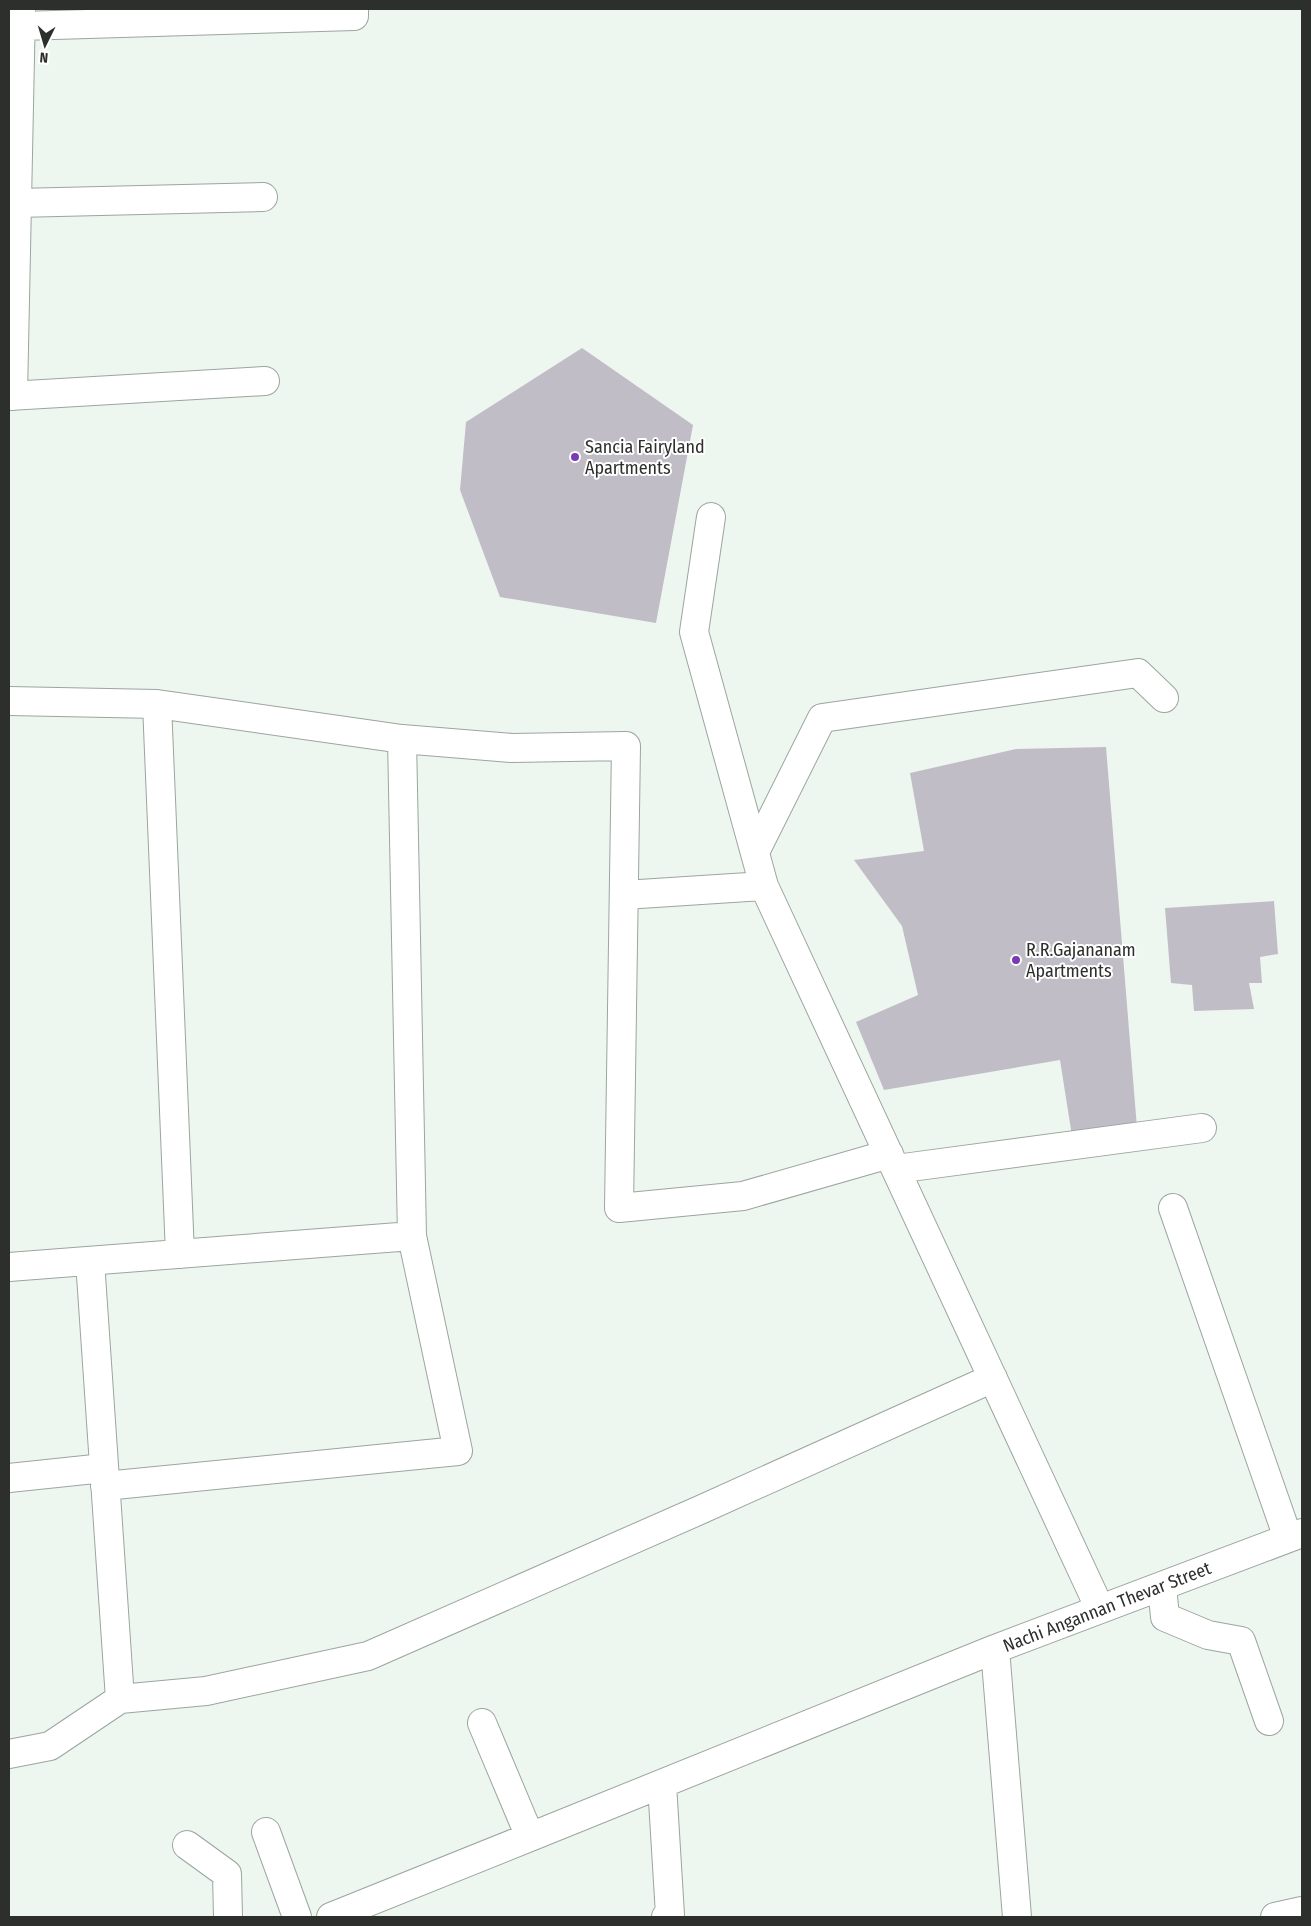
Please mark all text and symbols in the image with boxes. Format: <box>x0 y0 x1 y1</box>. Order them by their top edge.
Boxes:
north arrow <box>20 20 70 70</box>
text: N <box>39 49 49 66</box>
place label: Sancia Fairyland Apartments <box>585 436 705 479</box>
marker: Sancia Fairyland Apartments <box>569 451 581 463</box>
place label: R.R.Gajananam Apartments <box>1026 939 1136 982</box>
marker: R.R.Gajananam Apartments <box>1010 954 1022 966</box>
street label: Nachi Angannan Thevar Street <box>1000 1557 1214 1657</box>

